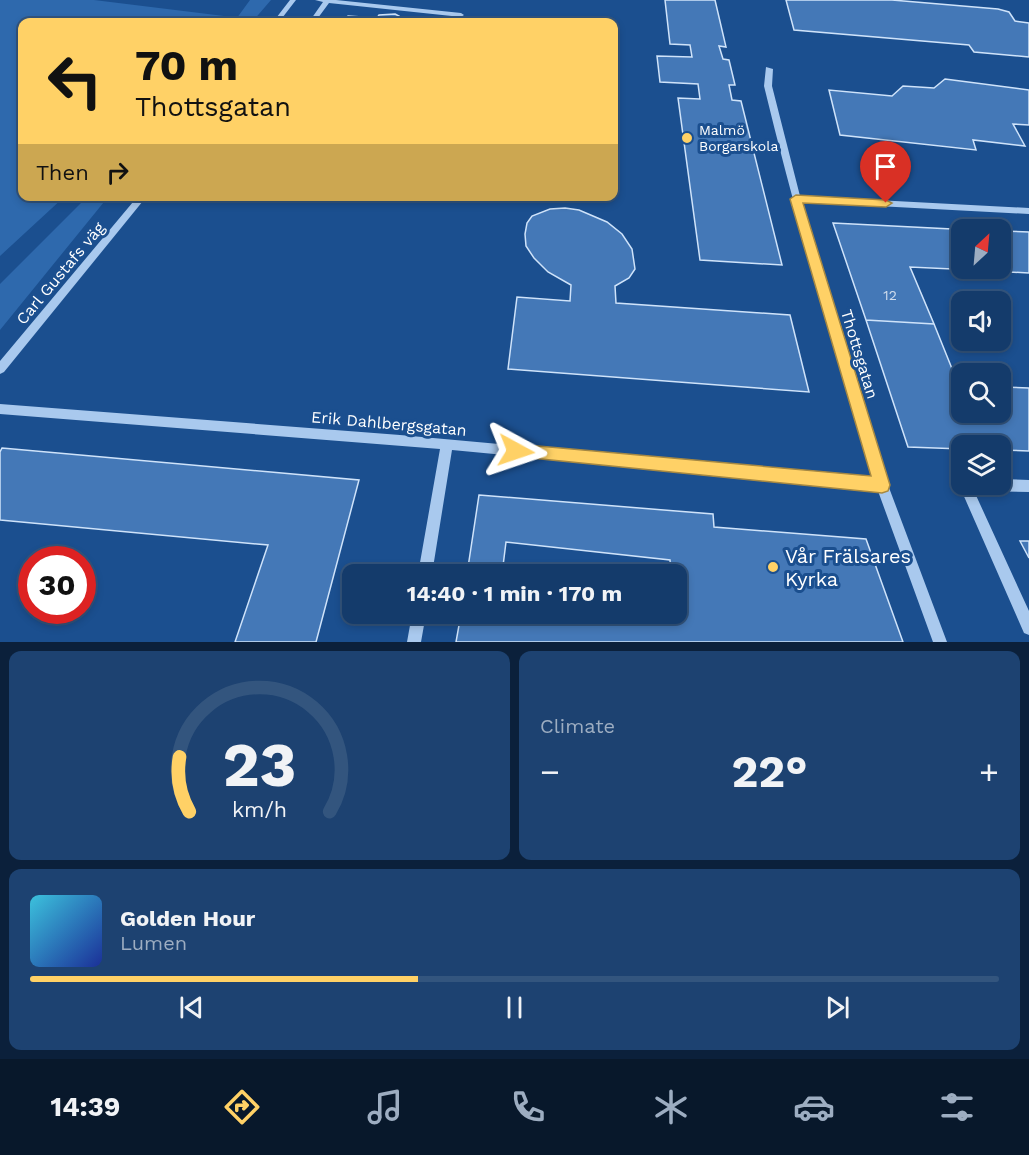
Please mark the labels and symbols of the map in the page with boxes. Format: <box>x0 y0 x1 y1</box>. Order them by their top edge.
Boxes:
place label: Malmö Borgarskola <box>699 122 778 154</box>
marker: Malmö Borgarskola <box>680 131 694 145</box>
pin <box>860 141 911 203</box>
street label: Carl Gustafs väg <box>12 218 109 328</box>
north arrow <box>951 219 1011 279</box>
house number: 12 <box>883 287 897 303</box>
street label: Thottsgatan <box>837 307 882 401</box>
street label: Erik Dahlbergsgatan <box>311 407 467 440</box>
position arrow <box>484 419 548 483</box>
place label: Vår Frälsares Kyrka <box>785 544 911 591</box>
speed limit sign: 30 <box>18 546 96 624</box>
marker: Vår Frälsares Kyrka <box>766 560 780 574</box>

